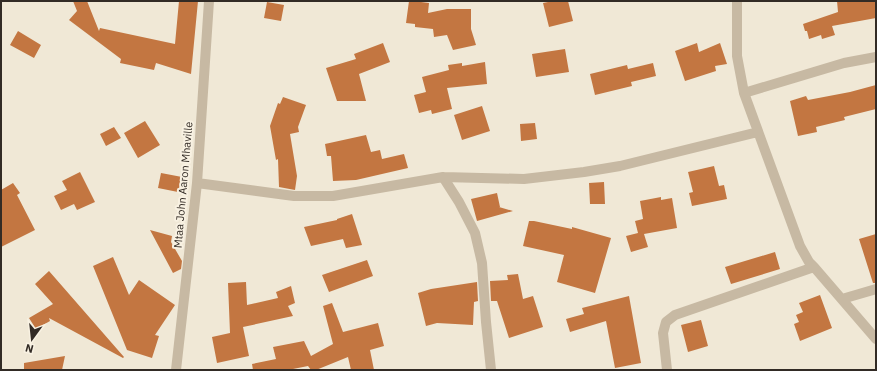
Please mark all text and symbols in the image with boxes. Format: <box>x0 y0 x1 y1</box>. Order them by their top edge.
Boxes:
street label: Mtaa John Aaron Mhaville <box>170 121 196 249</box>
north arrow <box>12 319 52 359</box>
text: N <box>24 341 35 356</box>

